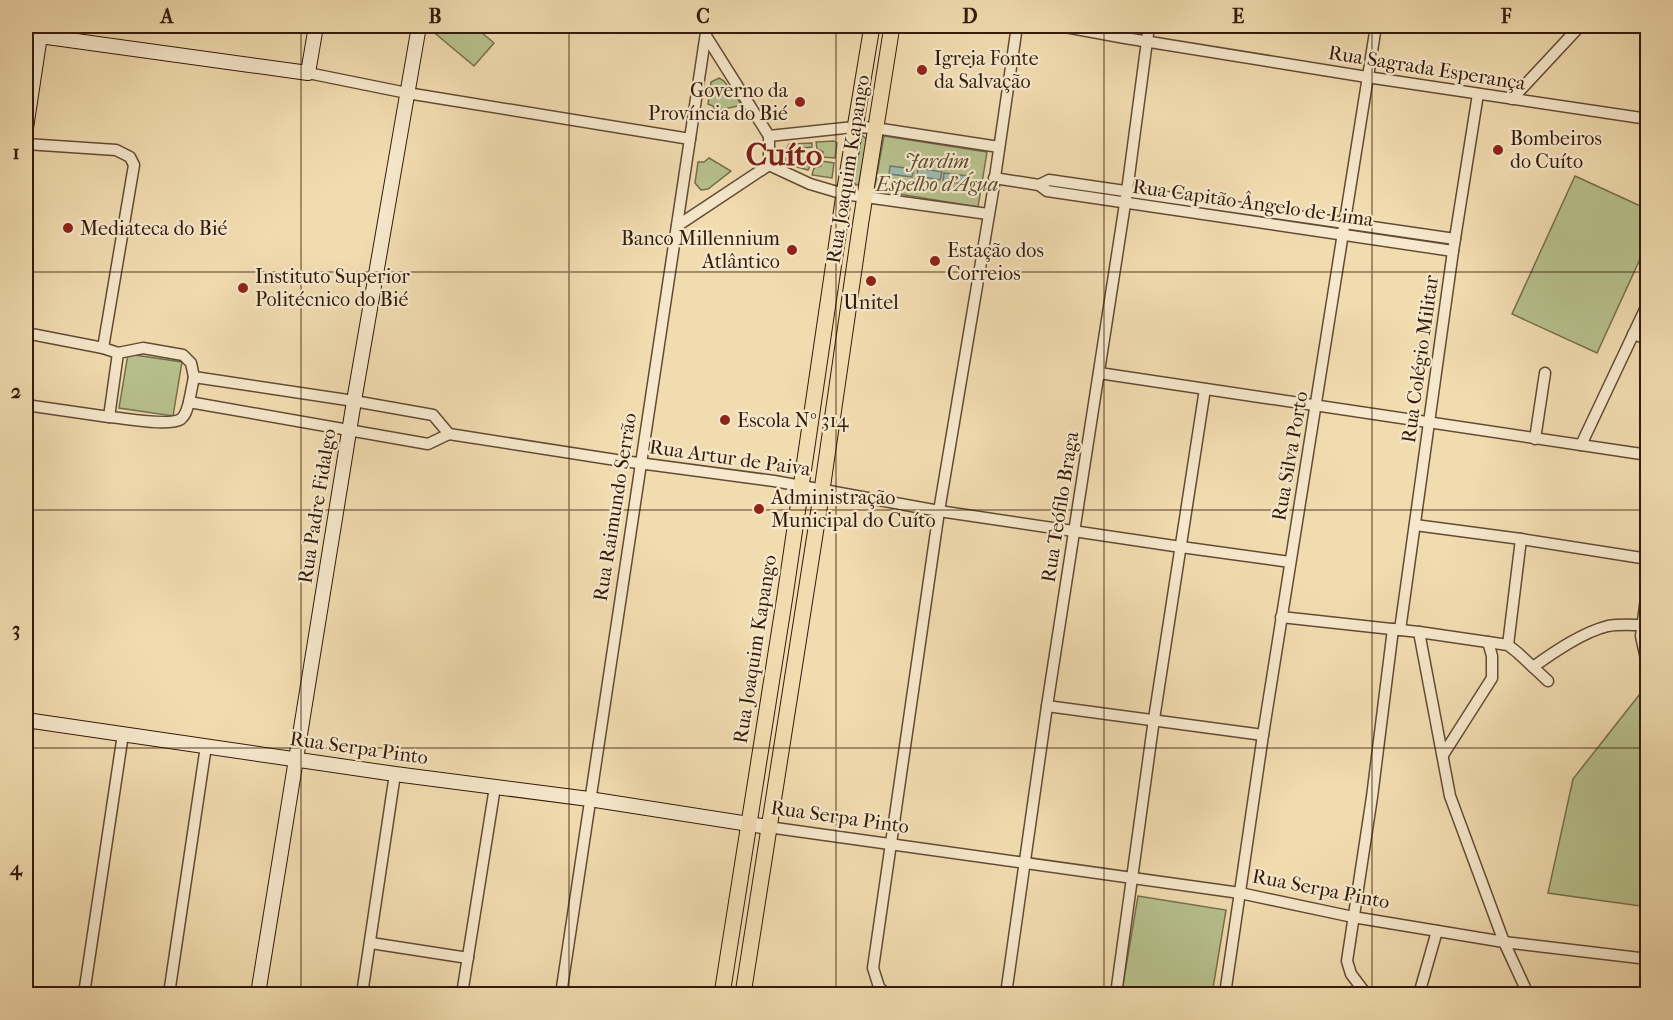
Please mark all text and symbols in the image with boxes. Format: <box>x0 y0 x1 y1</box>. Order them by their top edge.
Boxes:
text: A <box>159 5 175 28</box>
text: B <box>428 5 442 28</box>
text: C <box>696 5 710 28</box>
text: D <box>962 5 978 28</box>
text: E <box>1232 5 1244 28</box>
text: F <box>1500 5 1512 28</box>
street label: Rua Sagrada Esperança <box>1327 41 1528 95</box>
place label: Igreja Fonte da Salvação <box>934 47 1039 93</box>
marker: Igreja Fonte da Salvação <box>915 63 929 77</box>
street label: Rua Joaquim Kapango <box>822 73 874 265</box>
place label: Governo da Província do Bié <box>648 79 789 125</box>
marker: Governo da Província do Bié <box>793 95 807 109</box>
place label: Bombeiros do Cuíto <box>1510 127 1602 173</box>
district label: Cuíto <box>746 136 822 173</box>
text: 1 <box>12 141 20 164</box>
marker: Bombeiros do Cuíto <box>1491 143 1505 157</box>
park label: Jardim Espelho d'Água <box>875 150 998 196</box>
street label: Rua Capitão Ângelo de Lima <box>1131 174 1376 231</box>
place label: Mediateca do Bié <box>80 217 227 240</box>
marker: Mediateca do Bié <box>61 221 75 235</box>
place label: Banco Millennium Atlântico <box>621 227 780 273</box>
place label: Estação dos Correios <box>947 239 1044 285</box>
marker: Banco Millennium Atlântico <box>785 243 799 257</box>
marker: Estação dos Correios <box>928 254 942 268</box>
place label: Instituto Superior Politécnico do Bié <box>255 265 410 311</box>
street label: Rua Colégio Militar <box>1397 273 1443 444</box>
marker: Unitel <box>864 274 878 288</box>
marker: Instituto Superior Politécnico do Bié <box>236 281 250 295</box>
place label: Unitel <box>843 291 899 314</box>
text: 2 <box>11 380 21 403</box>
street label: Rua Silva Porto <box>1267 389 1313 523</box>
place label: Escola Nº 314 <box>737 409 850 432</box>
street label: Rua Raimundo Serrão <box>589 411 641 603</box>
marker: Escola Nº 314 <box>718 413 732 427</box>
street label: Rua Padre Fidalgo <box>293 427 341 585</box>
street label: Rua Teófilo Braga <box>1037 429 1083 584</box>
street label: Rua Artur de Paiva <box>648 435 813 481</box>
place label: Administração Municipal do Cuíto <box>770 486 936 532</box>
marker: Administração Municipal do Cuíto <box>752 502 766 516</box>
street label: Rua Joaquim Kapango <box>729 553 781 745</box>
text: 3 <box>12 618 20 641</box>
street label: Rua Serpa Pinto <box>288 727 430 769</box>
street label: Rua Serpa Pinto <box>769 796 911 838</box>
text: 4 <box>9 857 23 881</box>
street label: Rua Serpa Pinto <box>1250 864 1392 914</box>

